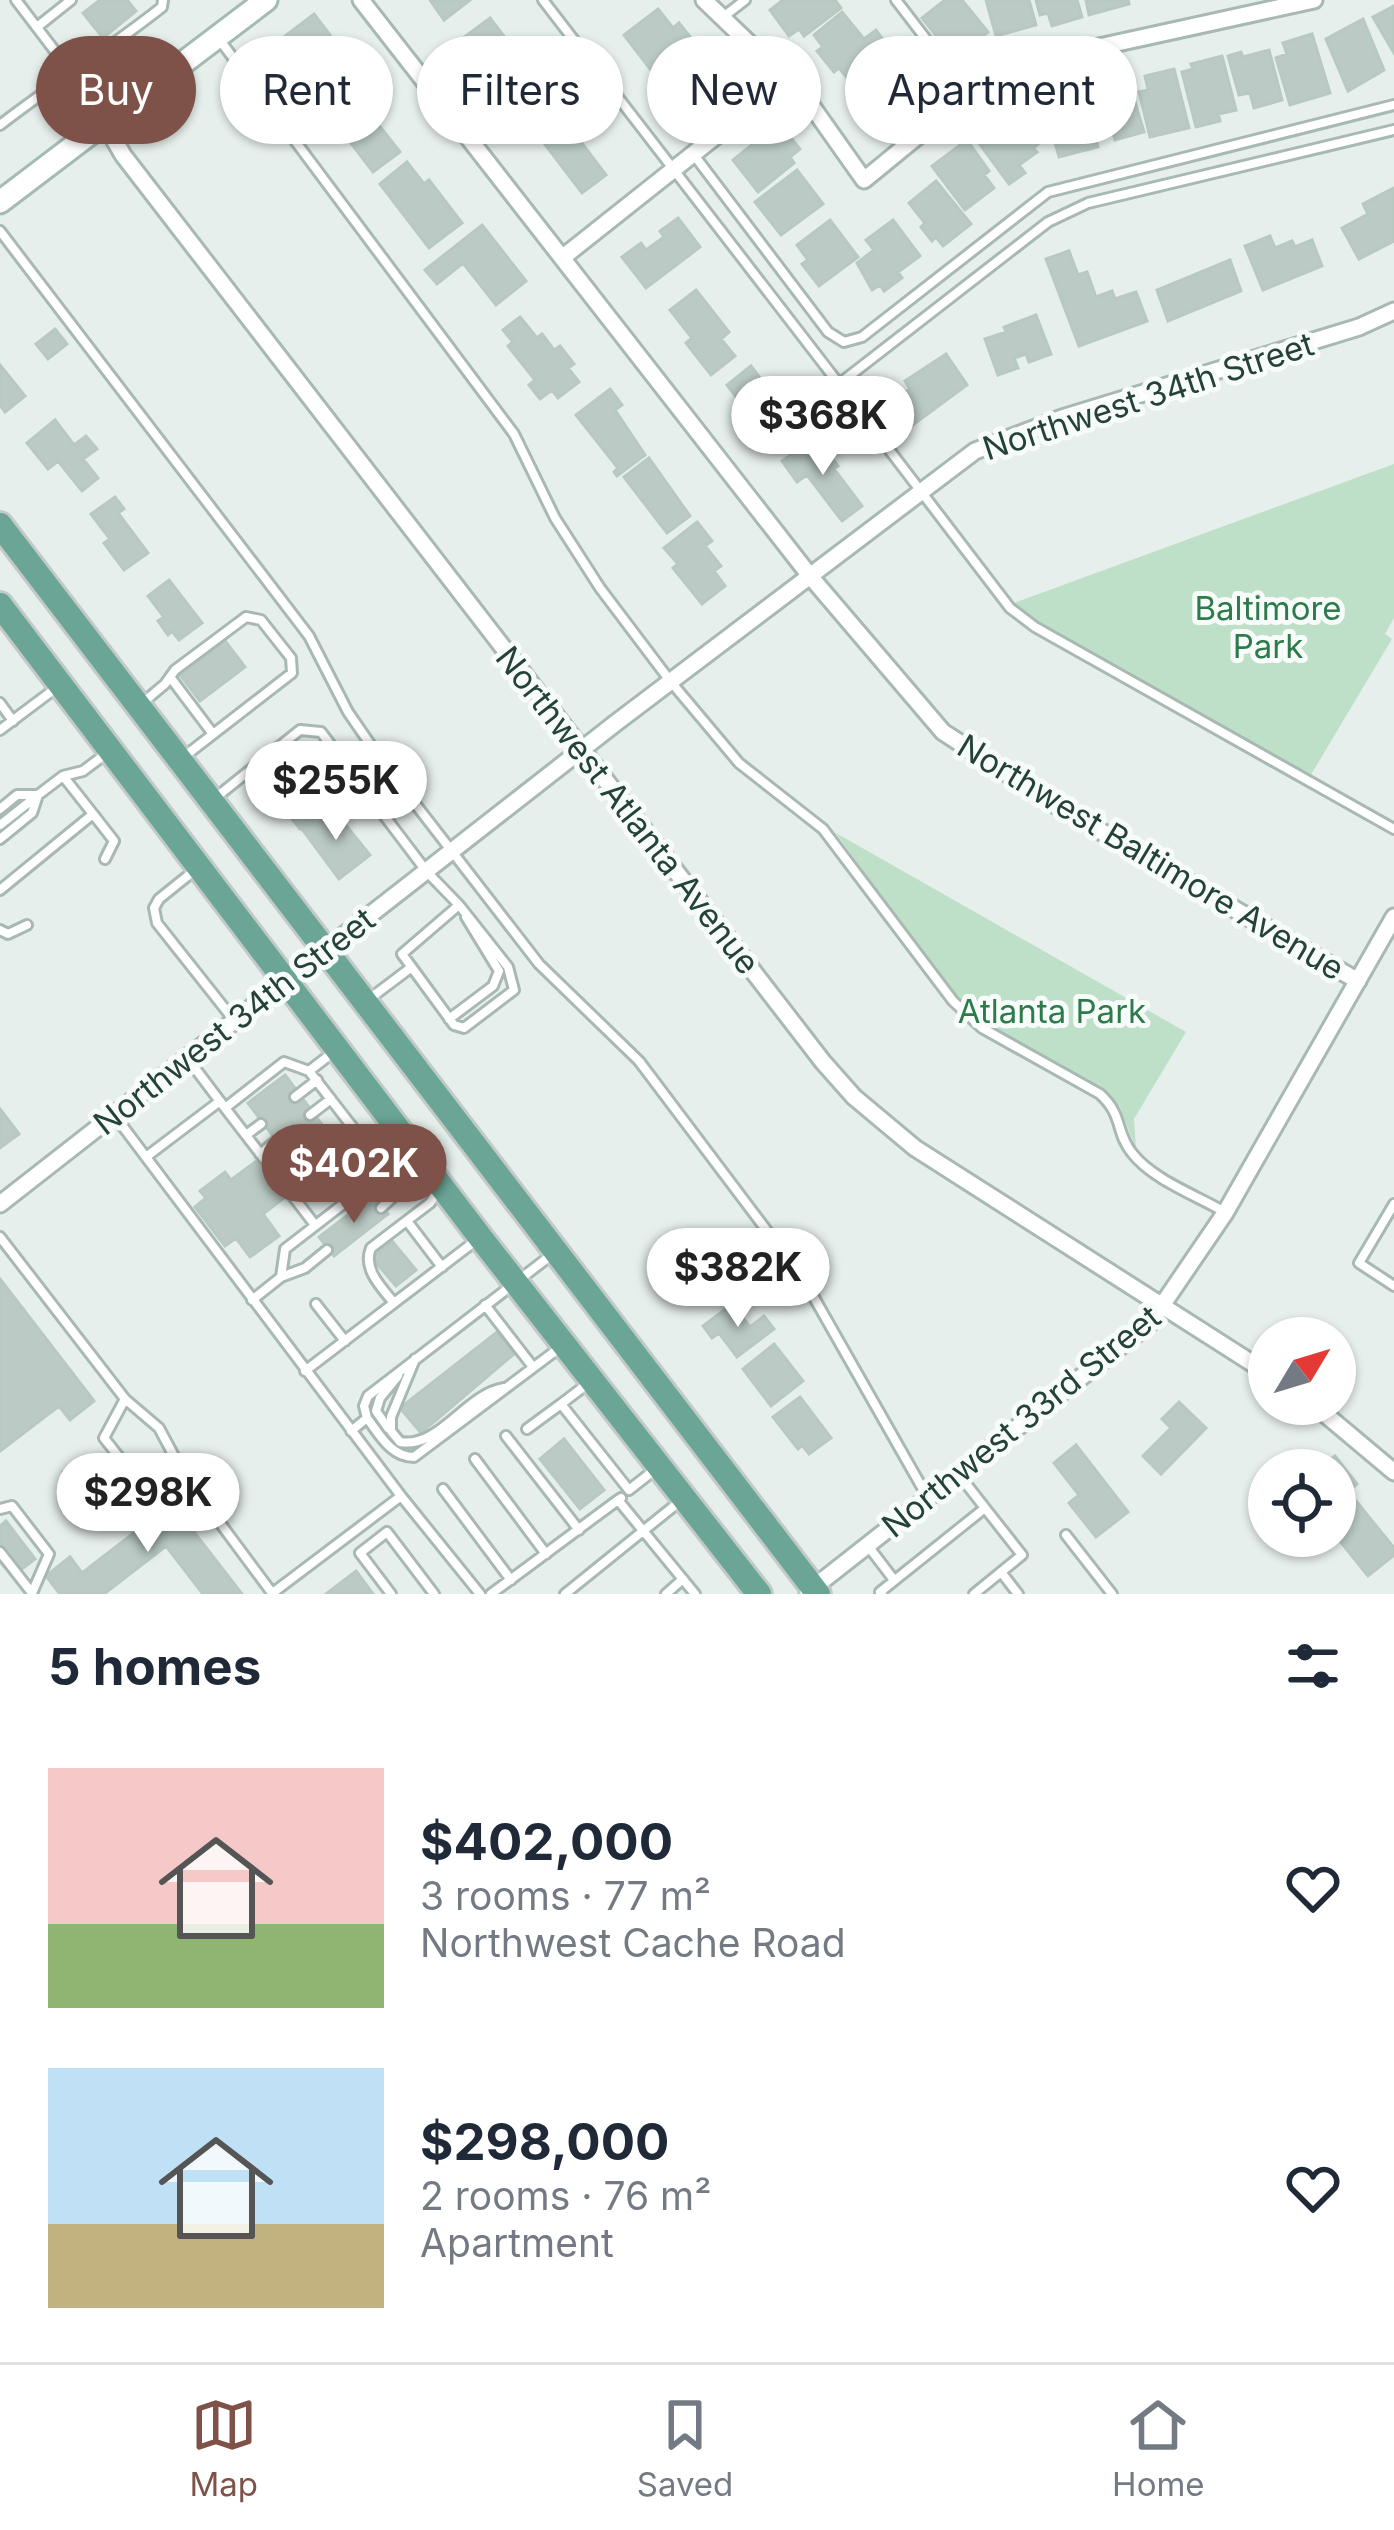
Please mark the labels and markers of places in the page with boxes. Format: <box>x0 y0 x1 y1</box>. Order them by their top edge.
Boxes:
pin: $368K <box>739 376 907 478</box>
pin: $255K <box>252 741 420 843</box>
pin: $402K <box>270 1124 438 1226</box>
pin: $382K <box>654 1228 822 1330</box>
pin: $298K <box>64 1453 232 1555</box>

